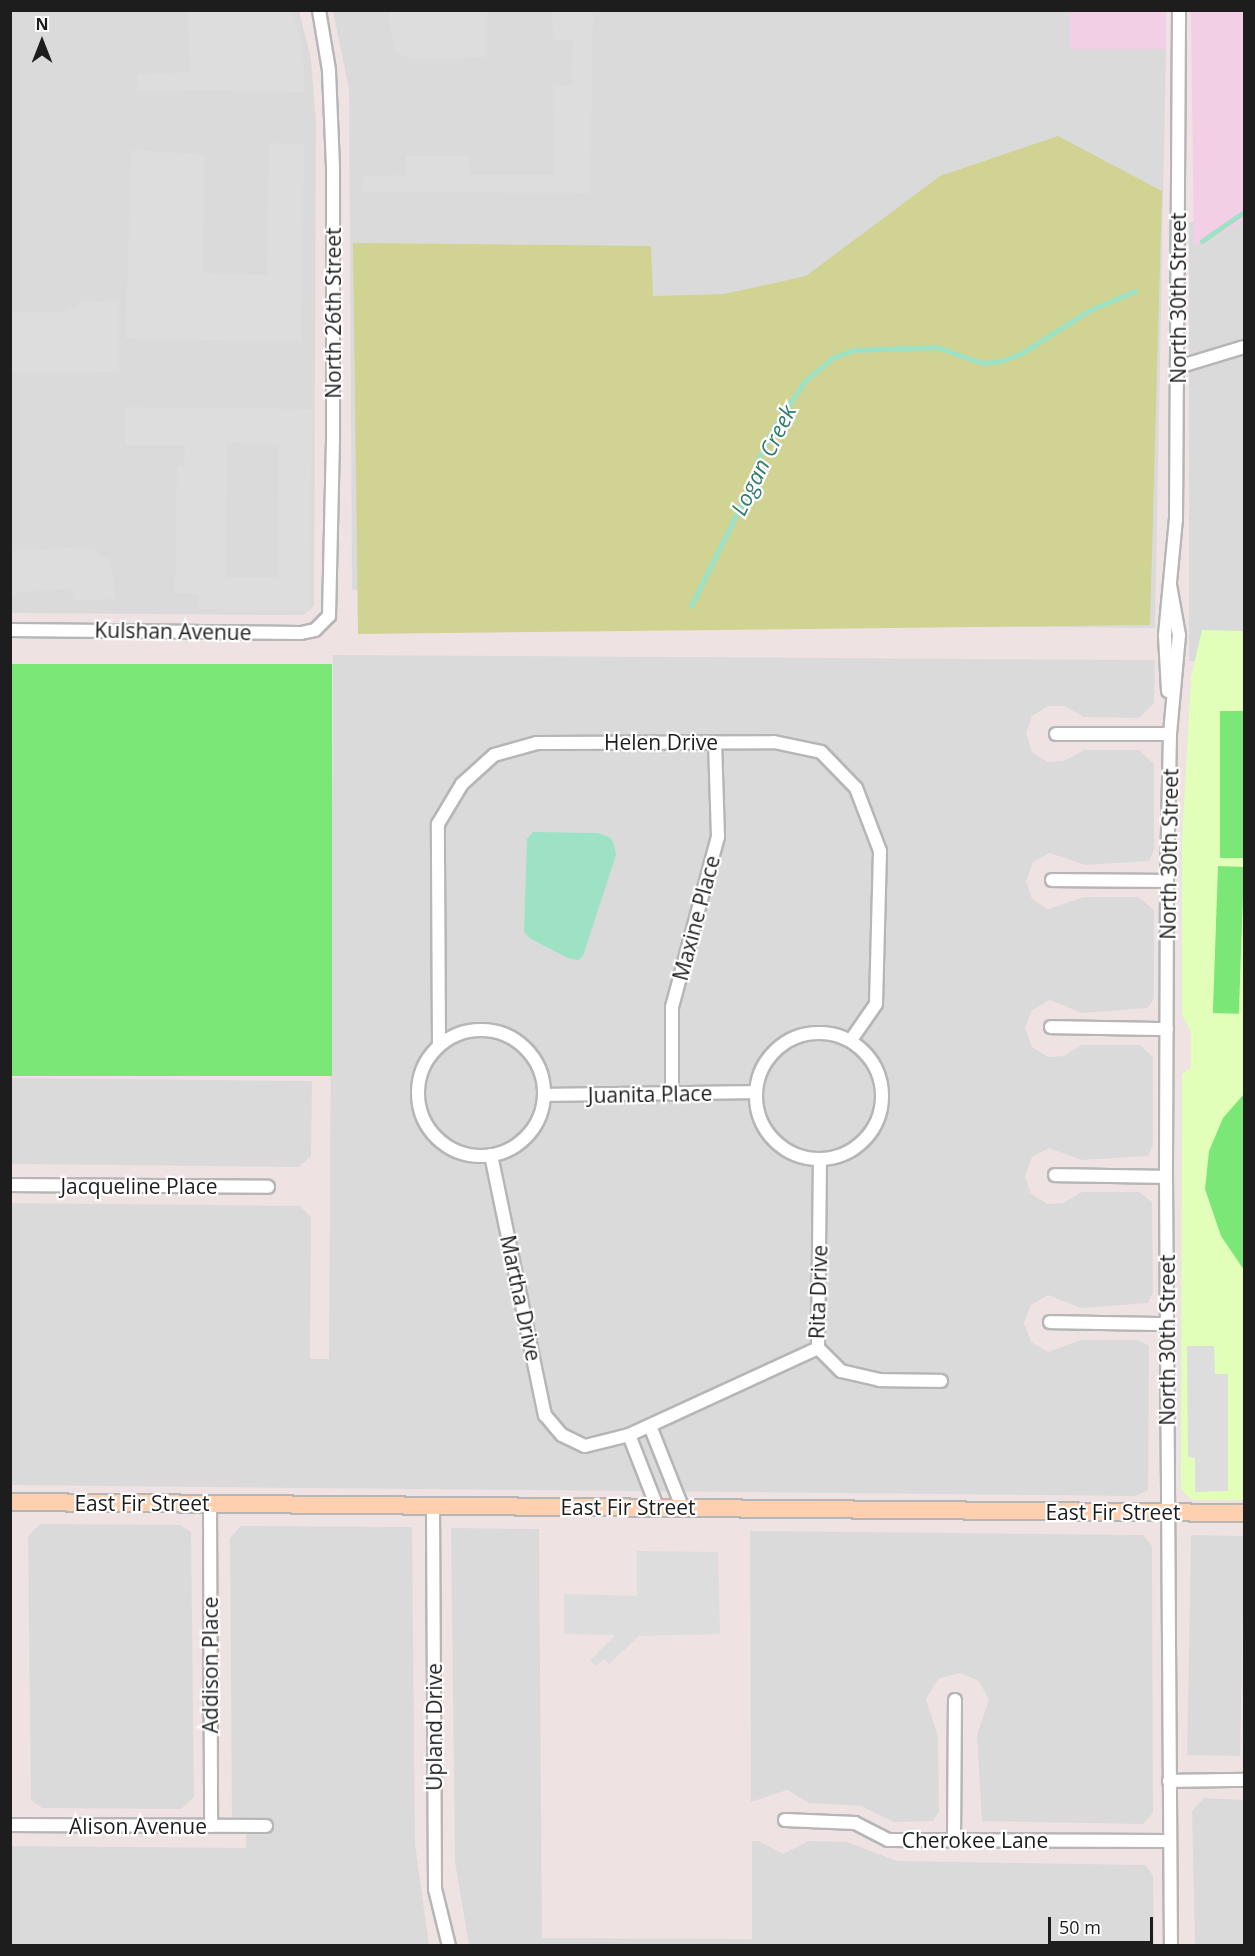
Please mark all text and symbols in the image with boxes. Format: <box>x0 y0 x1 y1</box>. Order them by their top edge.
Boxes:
north arrow <box>12 12 72 72</box>
text: N <box>35 13 49 35</box>
street label: North 30th Street <box>1165 212 1191 384</box>
street label: North 26th Street <box>320 227 346 399</box>
water label: Logan Creek <box>725 401 801 519</box>
street label: Kulshan Avenue <box>94 617 252 645</box>
street label: Helen Drive <box>604 729 718 755</box>
street label: North 30th Street <box>1155 768 1183 940</box>
street label: Maxine Place <box>667 853 725 983</box>
street label: Juanita Place <box>588 1080 712 1108</box>
street label: Jacqueline Place <box>60 1173 218 1199</box>
street label: Martha Drive <box>495 1233 547 1363</box>
street label: Rita Drive <box>804 1244 832 1340</box>
street label: North 30th Street <box>1154 1254 1180 1426</box>
street label: East Fir Street <box>74 1490 210 1516</box>
street label: East Fir Street <box>560 1494 696 1520</box>
street label: East Fir Street <box>1045 1499 1181 1525</box>
street label: Addison Place <box>197 1597 223 1733</box>
street label: Upland Drive <box>421 1663 447 1791</box>
street label: Alison Avenue <box>69 1813 207 1839</box>
street label: Cherokee Lane <box>902 1827 1048 1853</box>
scale bar <box>1051 1905 1156 1943</box>
text: 50 m <box>1059 1915 1101 1939</box>

